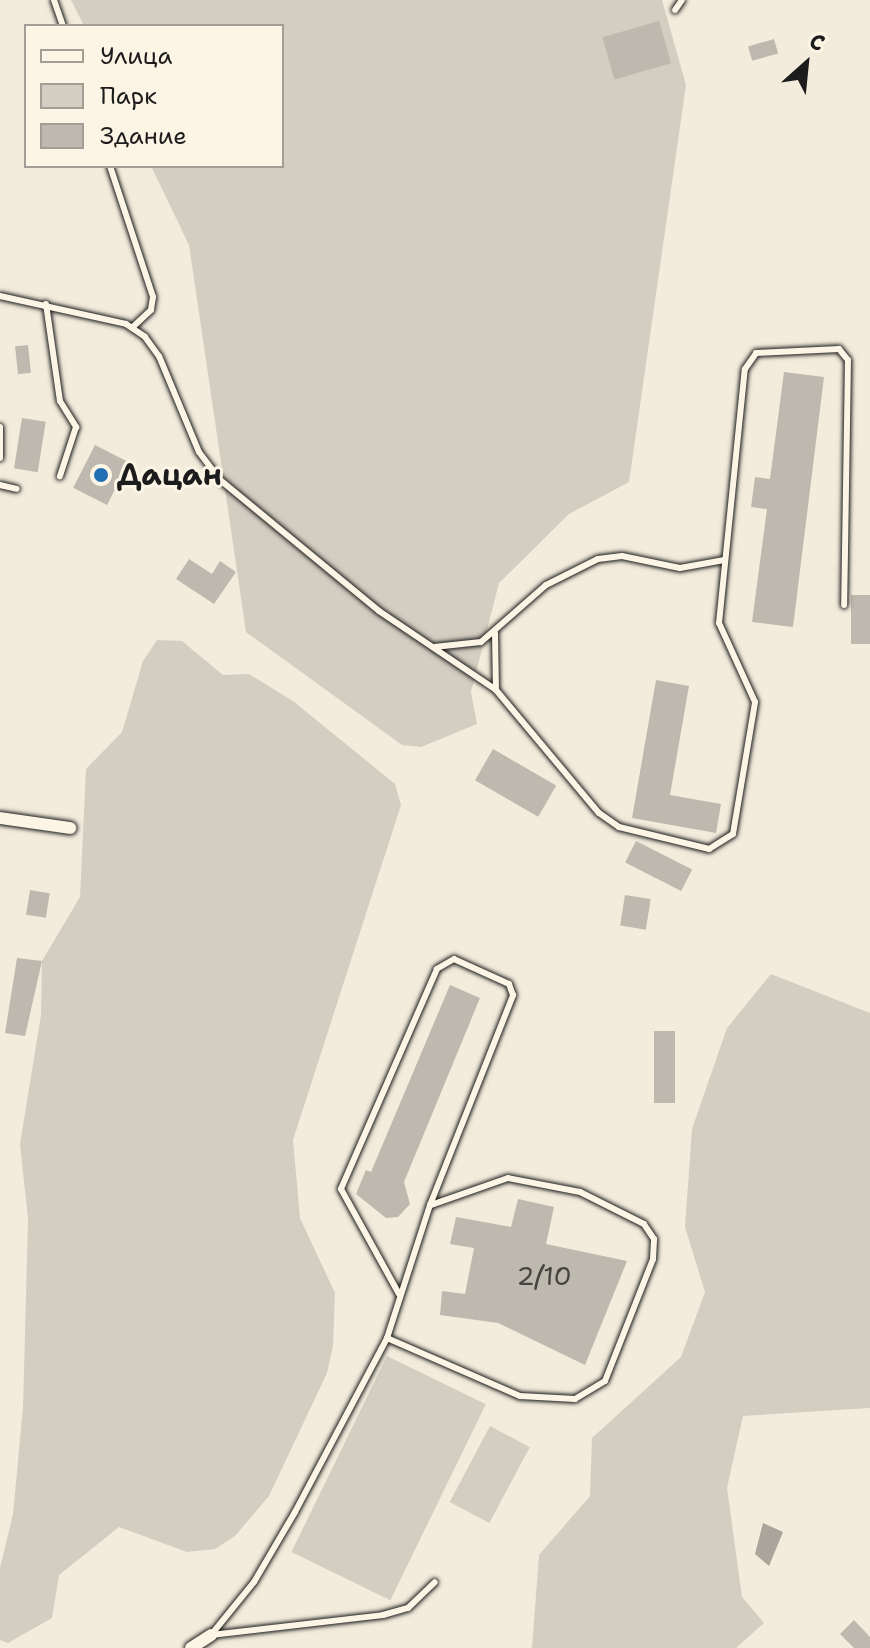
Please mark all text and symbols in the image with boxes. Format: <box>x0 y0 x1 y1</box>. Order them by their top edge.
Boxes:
legend <box>24 24 284 168</box>
north arrow <box>766 24 846 104</box>
text: С <box>805 26 830 58</box>
text: Улица <box>100 40 173 72</box>
text: Парк <box>100 80 157 112</box>
text: Здание <box>100 120 187 152</box>
place label: Дацан <box>117 457 222 493</box>
marker: Дацан <box>92 466 110 484</box>
house number: 2/10 <box>516 1260 572 1292</box>

